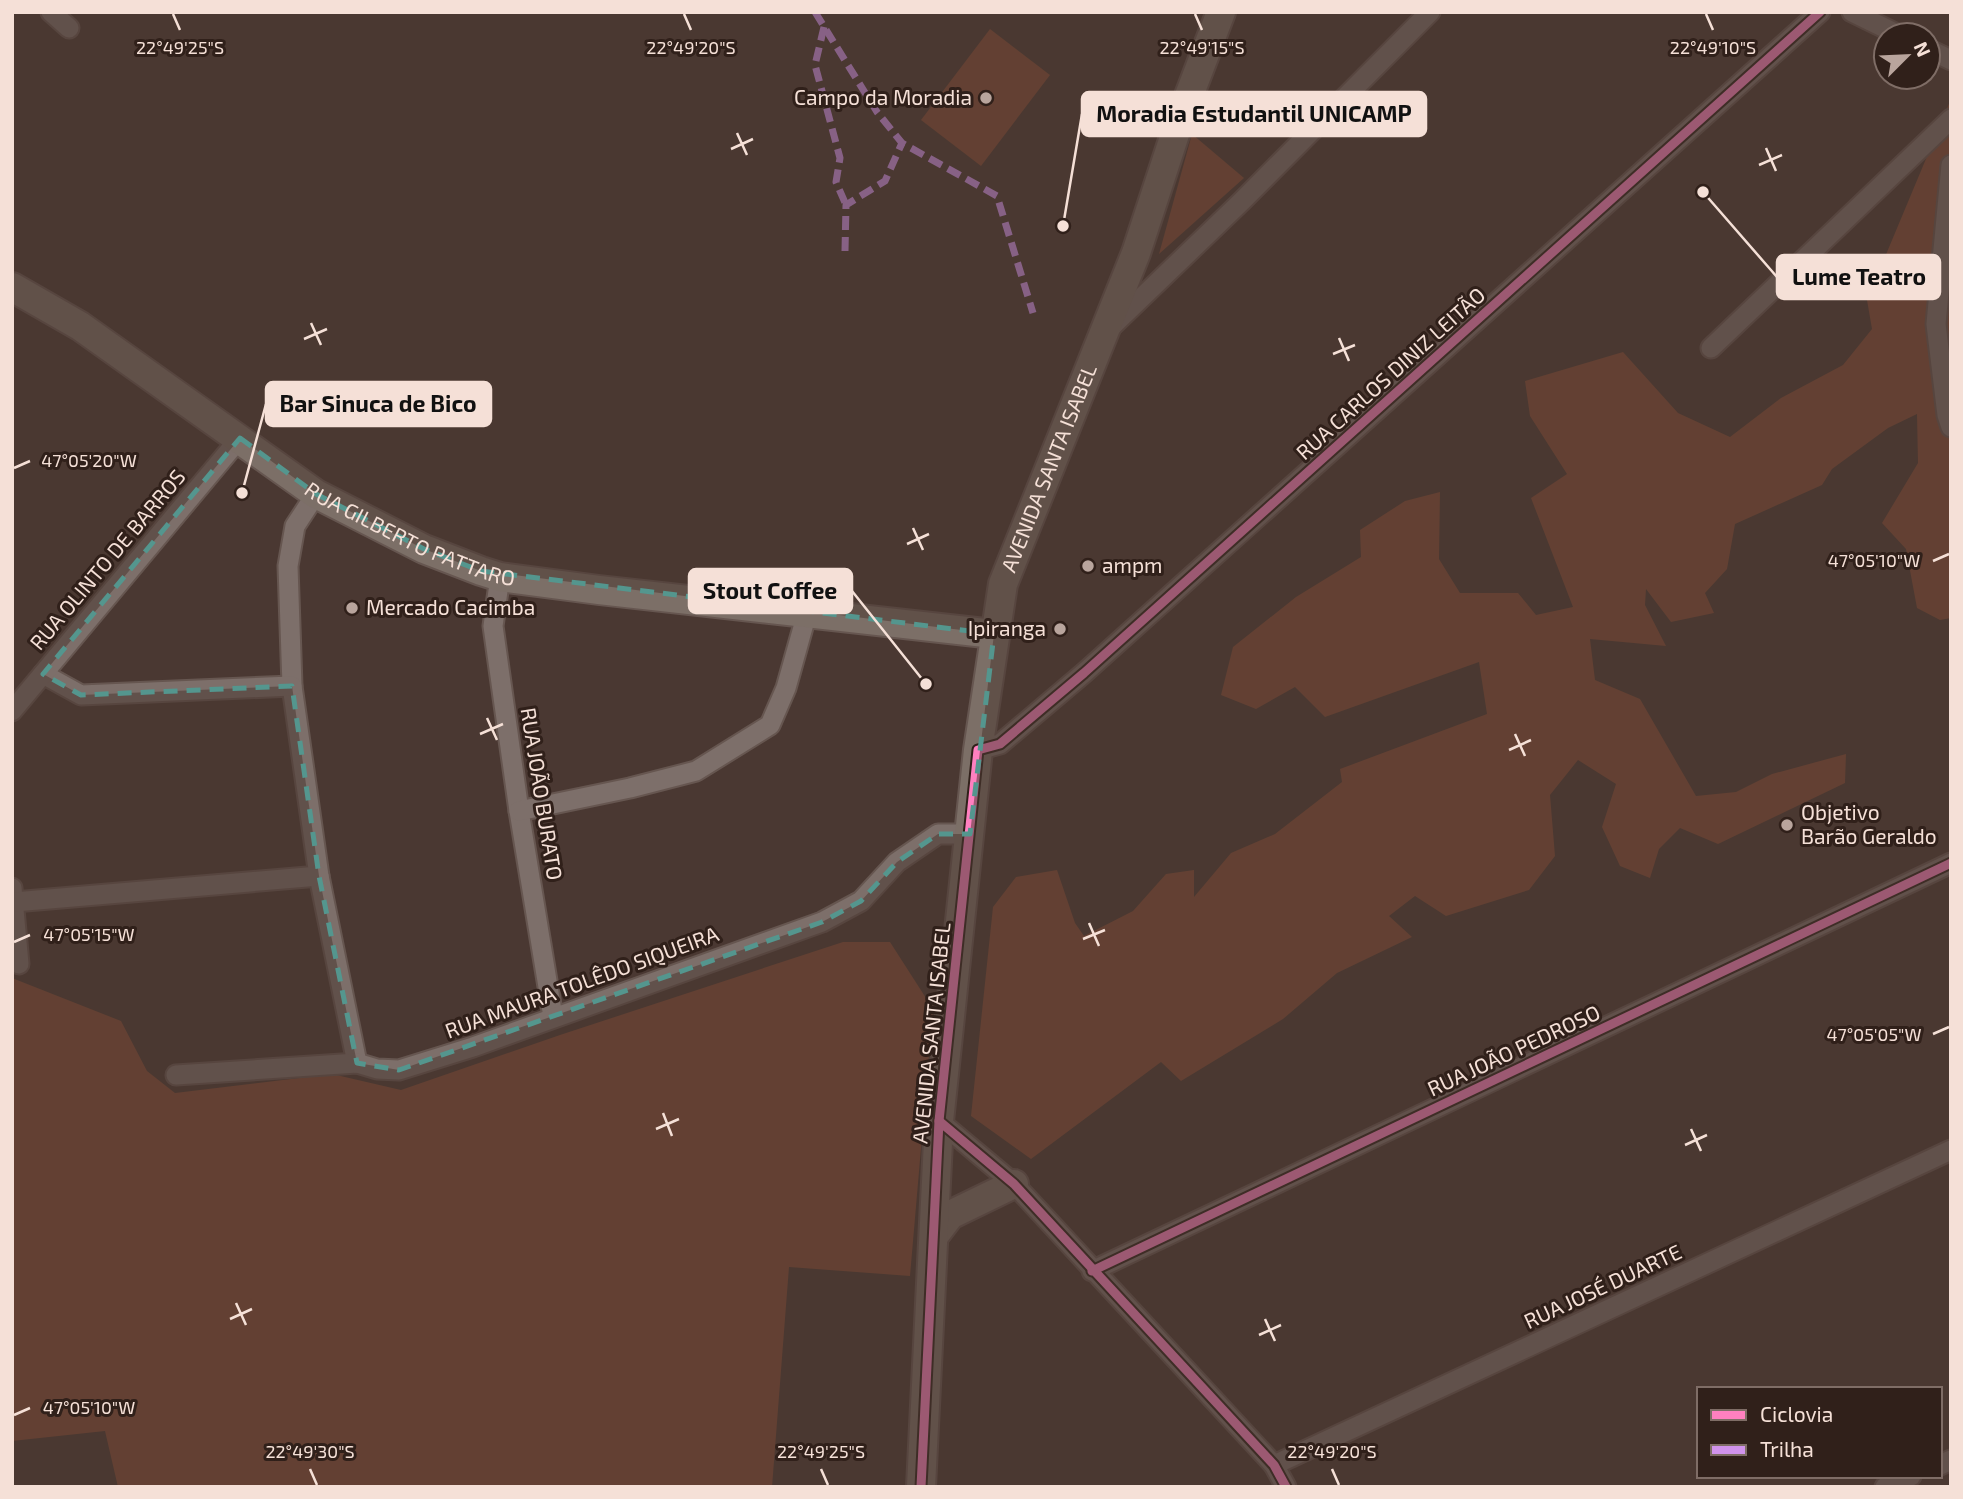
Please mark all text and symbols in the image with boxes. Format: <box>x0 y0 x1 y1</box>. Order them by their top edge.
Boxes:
north arrow <box>1872 21 1942 91</box>
text: 22°49'25"S <box>136 36 224 58</box>
text: 22°49'20"S <box>646 36 736 58</box>
text: 22°49'15"S <box>1159 36 1245 58</box>
text: 22°49'10"S <box>1670 36 1756 58</box>
text: N <box>1910 38 1936 60</box>
place label: Campo da Moradia <box>794 84 972 109</box>
marker: Campo da Moradia <box>978 90 994 106</box>
callout: Moradia Estudantil UNICAMP <box>1082 92 1426 136</box>
text: Moradia Estudantil UNICAMP <box>1096 99 1412 127</box>
callout: Lume Teatro <box>1777 255 1940 299</box>
text: Lume Teatro <box>1792 262 1926 290</box>
street label: RUA CARLOS DINIZ LEITÃO <box>1290 281 1490 464</box>
street label: AVENIDA SANTA ISABEL <box>995 360 1101 576</box>
callout: Bar Sinuca de Bico <box>266 382 491 426</box>
text: Bar Sinuca de Bico <box>279 389 477 417</box>
text: 47°05'20"W <box>41 449 137 471</box>
street label: RUA OLINTO DE BARROS <box>24 464 190 654</box>
street label: RUA GILBERTO PATTARO <box>300 476 517 590</box>
text: 47°05'10"W <box>1828 549 1920 571</box>
place label: ampm <box>1102 552 1163 577</box>
marker: ampm <box>1080 558 1096 574</box>
callout: Stout Coffee <box>689 569 852 613</box>
text: Stout Coffee <box>703 576 837 604</box>
place label: Mercado Cacimba <box>366 594 535 619</box>
marker: Mercado Cacimba <box>344 600 360 616</box>
place label: Ipiranga <box>968 615 1046 640</box>
marker: Ipiranga <box>1052 621 1068 637</box>
street label: RUA JOÃO BURATO <box>517 706 568 882</box>
place label: Objetivo Barão Geraldo <box>1801 799 1937 848</box>
marker: Objetivo Barão Geraldo <box>1779 817 1795 833</box>
street label: RUA MAURA TOLÊDO SIQUEIRA <box>441 920 722 1044</box>
street label: AVENIDA SANTA ISABEL <box>906 921 955 1145</box>
text: 47°05'15"W <box>43 923 135 945</box>
street label: RUA JOÃO PEDROSO <box>1423 999 1604 1101</box>
text: 47°05'05"W <box>1826 1023 1922 1045</box>
street label: RUA JOSÉ DUARTE <box>1520 1238 1685 1333</box>
legend <box>1697 1387 1942 1478</box>
text: 47°05'10"W <box>43 1396 135 1418</box>
text: Ciclovia <box>1760 1401 1833 1426</box>
text: Trilha <box>1760 1436 1814 1461</box>
text: 22°49'30"S <box>265 1440 355 1462</box>
text: 22°49'25"S <box>777 1440 865 1462</box>
text: 22°49'20"S <box>1287 1440 1377 1462</box>

